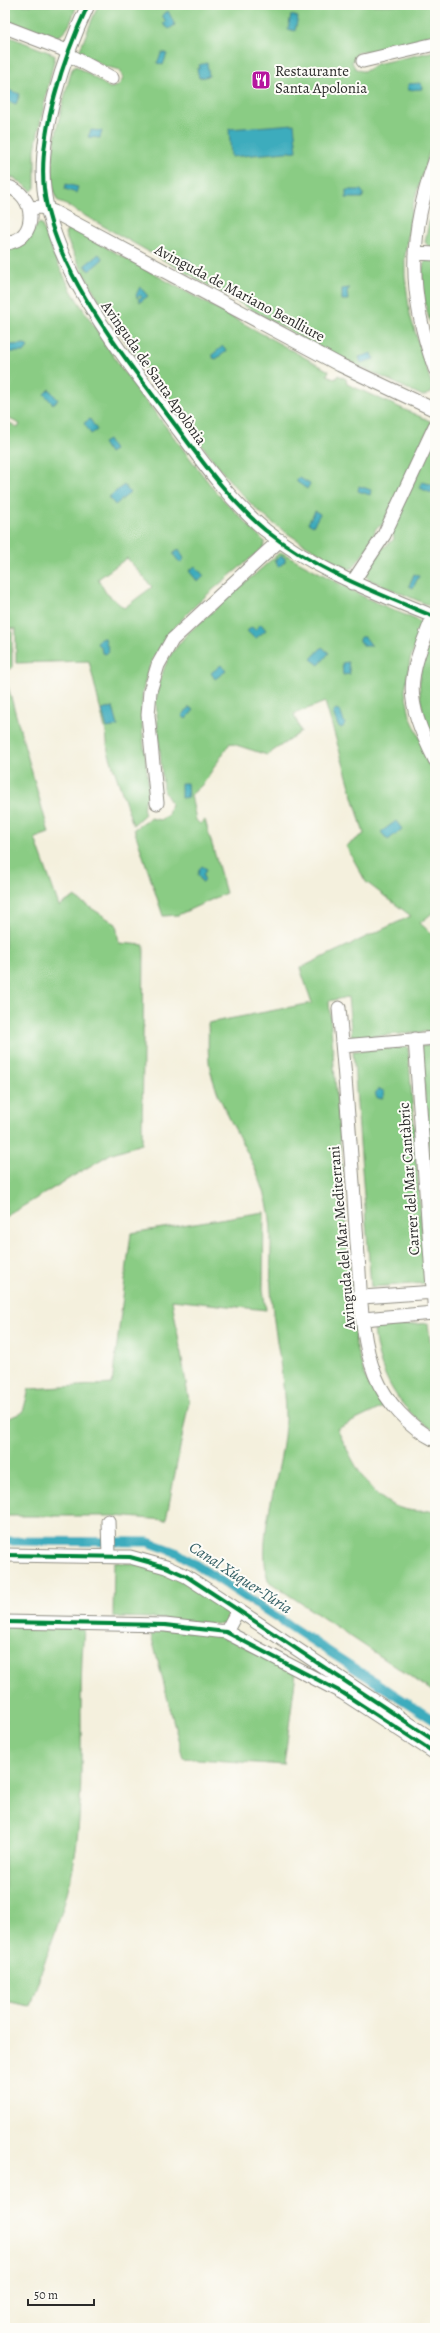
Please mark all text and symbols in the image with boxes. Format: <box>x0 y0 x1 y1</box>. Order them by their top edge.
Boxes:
place label: Restaurante Santa Apolonia <box>275 61 367 98</box>
restaurant icon: Restaurante Santa Apolonia <box>250 69 272 91</box>
street label: Avinguda de Mariano Benlliure <box>151 239 329 347</box>
street label: Avinguda de Santa Apolònia <box>96 296 211 449</box>
street label: Carrer del Mar Cantàbric <box>394 1102 424 1256</box>
street label: Avinguda del Mar Mediterrani <box>324 1145 360 1332</box>
water label: Canal Xúquer-Túria <box>185 1536 297 1620</box>
scale bar <box>28 2281 94 2307</box>
text: 50 m <box>34 2287 58 2303</box>

